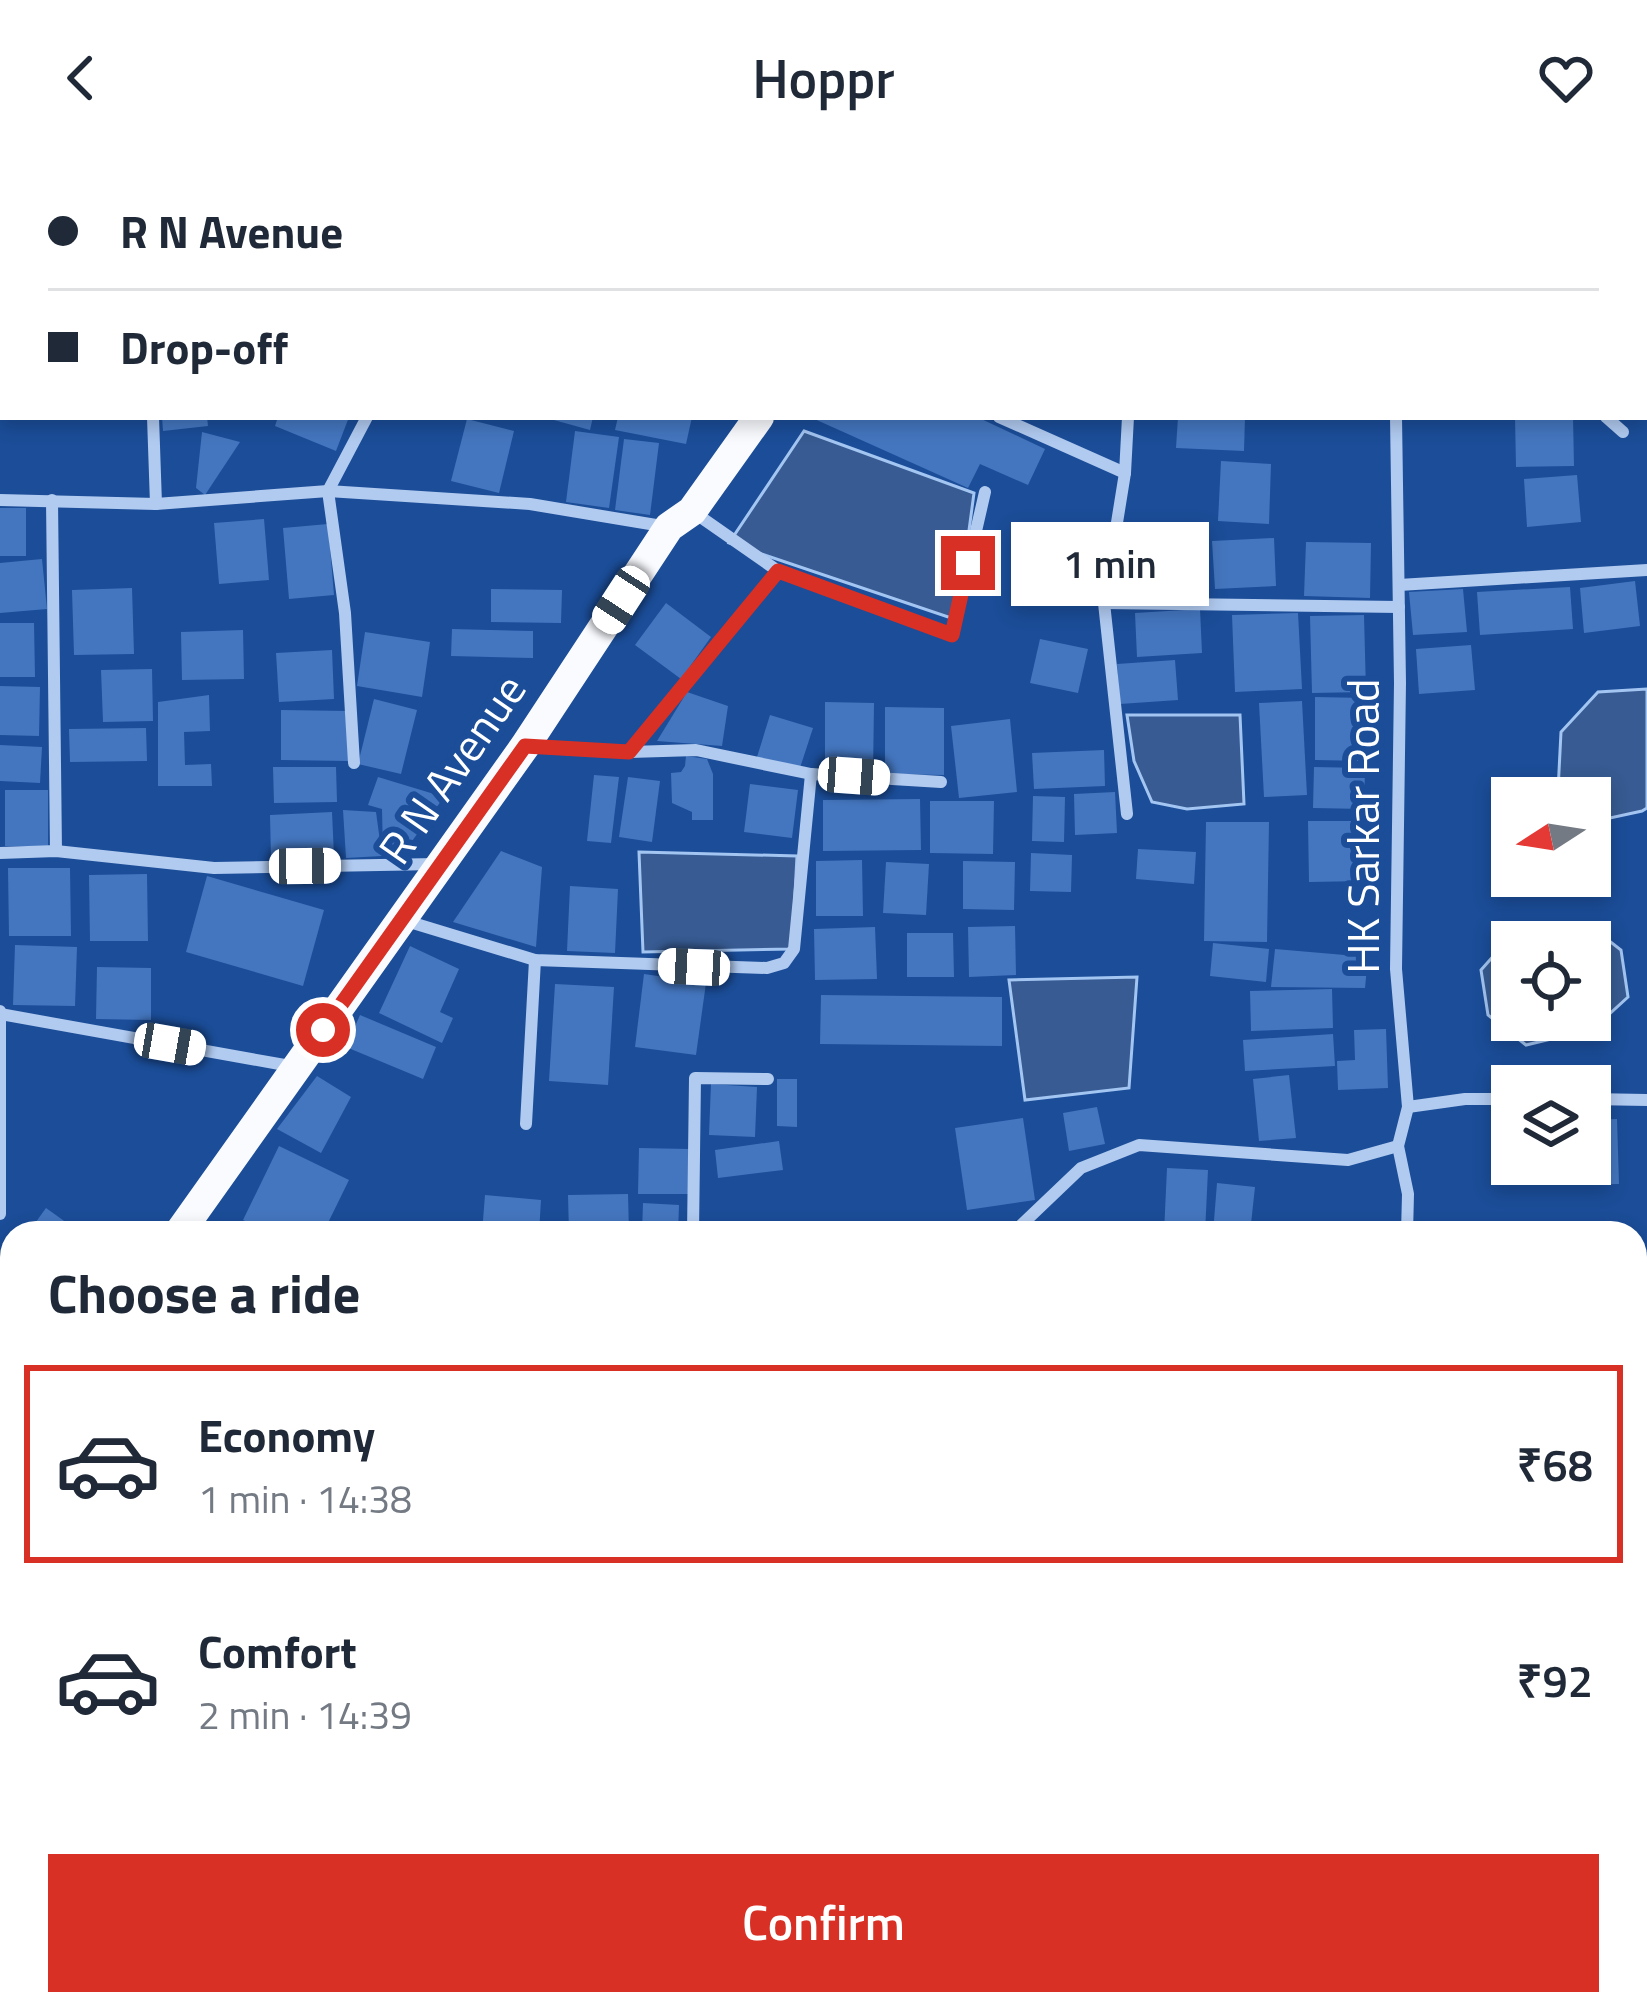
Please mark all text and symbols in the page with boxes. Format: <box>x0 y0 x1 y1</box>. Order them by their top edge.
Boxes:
text: Hoppr <box>752 37 895 119</box>
icon: back <box>48 45 114 111</box>
icon: heart <box>1533 45 1599 111</box>
text: R N Avenue <box>120 197 343 265</box>
text: Drop-off <box>120 313 288 381</box>
callout: 1 min <box>1010 521 1208 605</box>
text: 1 min <box>1063 534 1157 593</box>
route end <box>941 536 995 590</box>
car <box>586 560 656 640</box>
street label: R N Avenue <box>361 659 542 878</box>
street label: HK Sarkar Road <box>1328 678 1396 974</box>
car <box>817 756 891 796</box>
north arrow <box>1491 777 1611 897</box>
map controls <box>1491 777 1611 1185</box>
car <box>269 847 341 885</box>
button: locate <box>1491 921 1611 1041</box>
car <box>657 947 731 987</box>
route start <box>296 1003 350 1057</box>
car <box>131 1020 209 1068</box>
button: layers <box>1491 1065 1611 1185</box>
text: Choose a ride <box>48 1252 360 1334</box>
text: Economy <box>198 1401 375 1469</box>
icon: car <box>54 1410 162 1518</box>
text: ₹68 <box>1517 1430 1593 1498</box>
text: 1 min · 14:38 <box>198 1469 412 1528</box>
text: Comfort <box>198 1617 357 1685</box>
icon: car <box>54 1626 162 1734</box>
text: ₹92 <box>1517 1646 1593 1714</box>
text: 2 min · 14:39 <box>198 1685 412 1744</box>
button: Confirm <box>48 1854 1599 1992</box>

